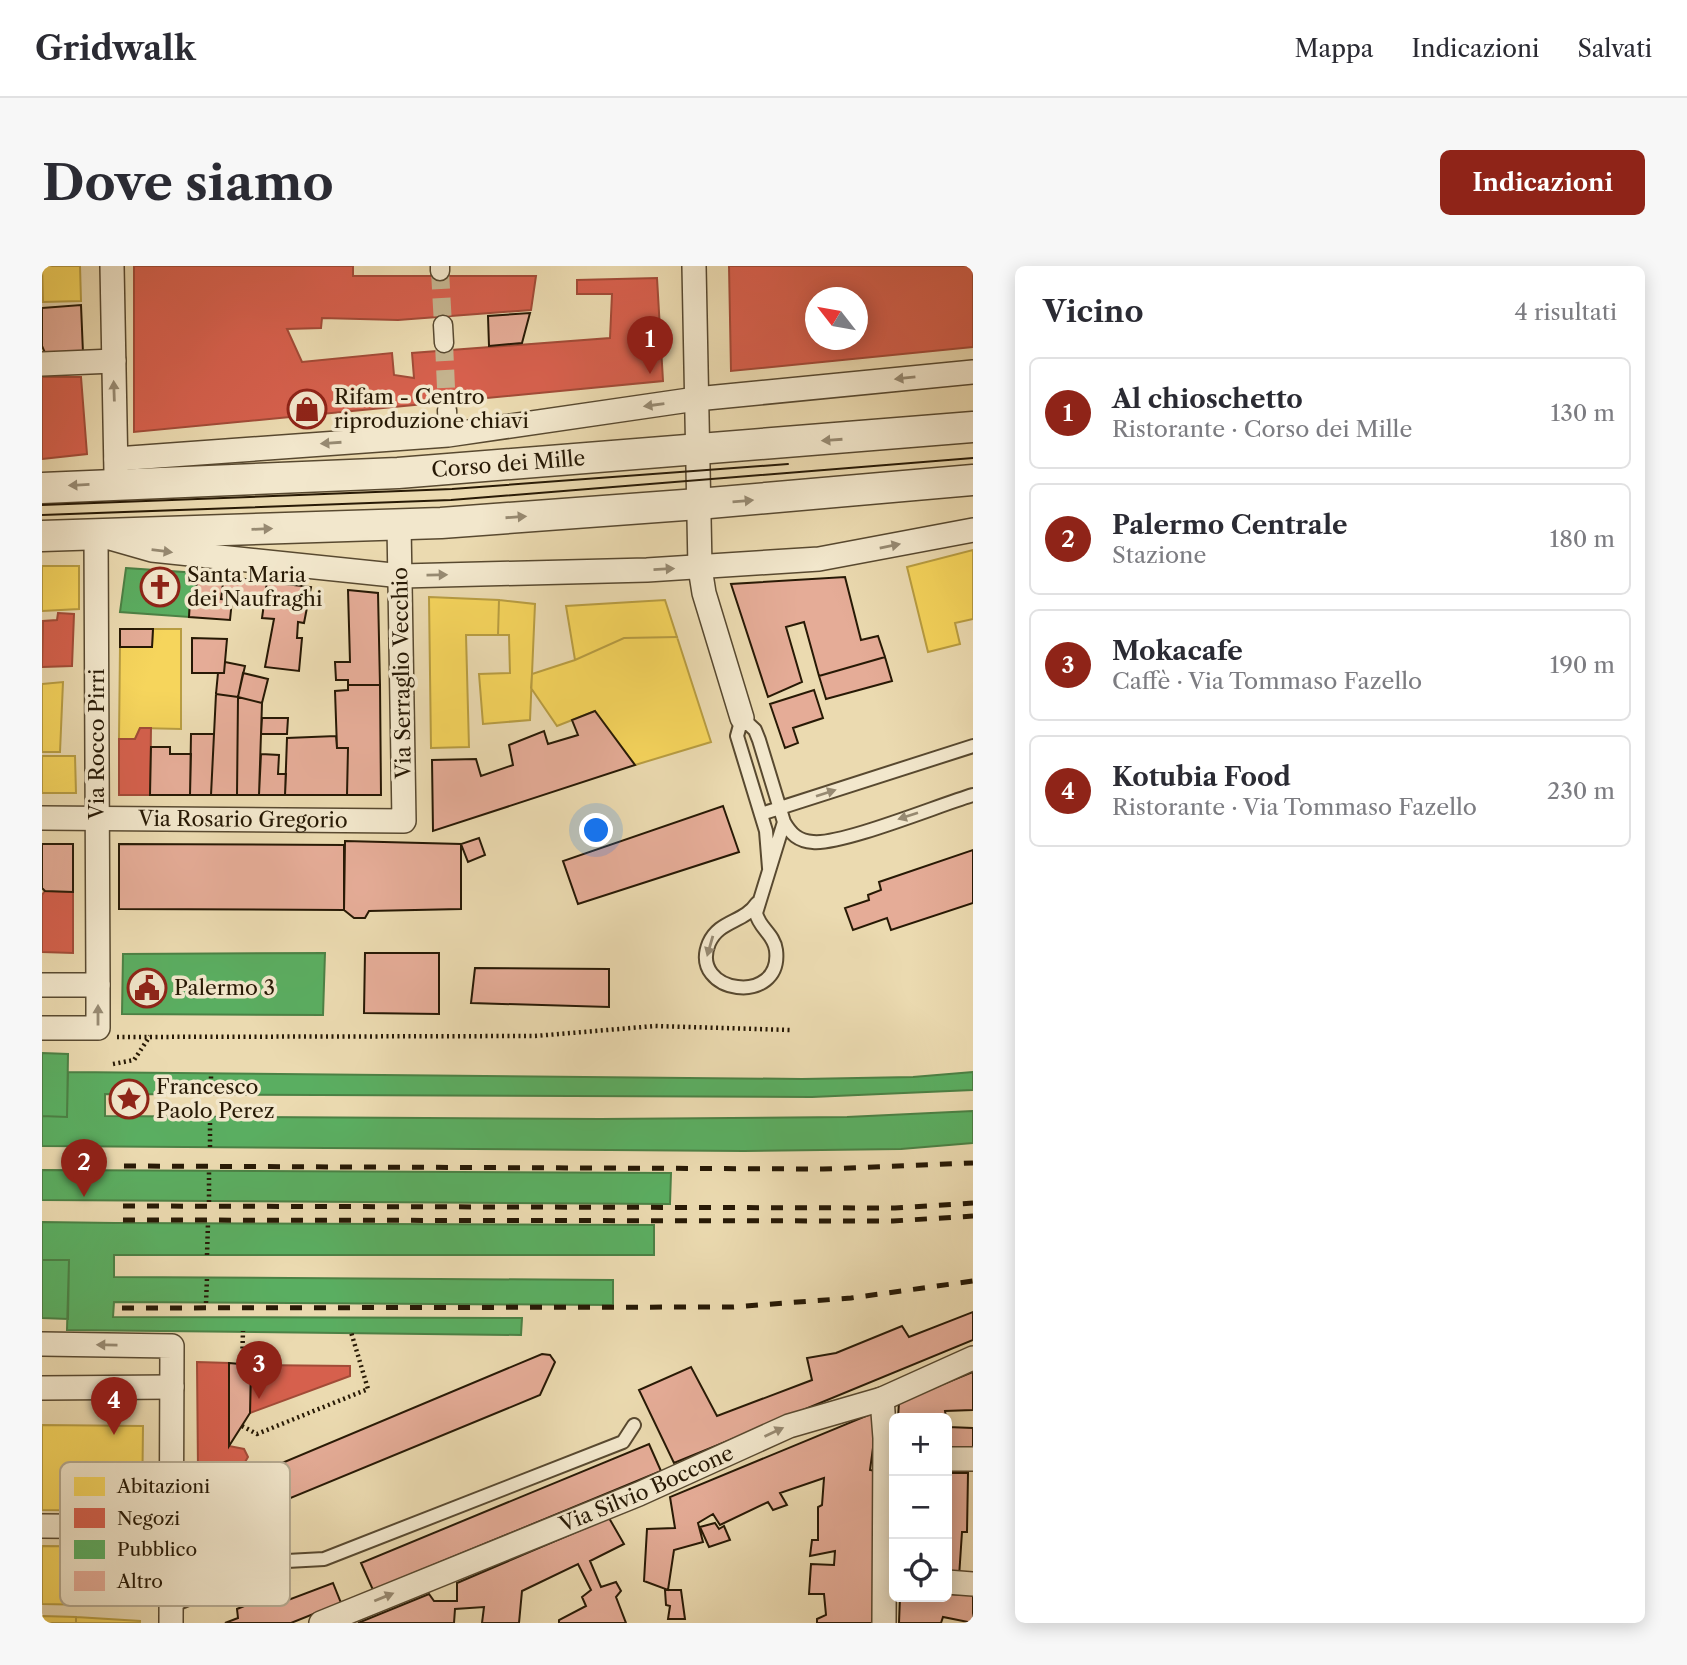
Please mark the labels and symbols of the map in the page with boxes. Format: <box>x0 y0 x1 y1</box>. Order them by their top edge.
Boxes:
north arrow <box>805 287 868 350</box>
pin: 1 <box>627 316 673 374</box>
one-way arrow <box>894 373 916 384</box>
one-way arrow <box>109 379 120 401</box>
place label: Rifam - Centro riproduzione chiavi <box>334 384 529 433</box>
shop icon: Rifam - Centro riproduzione chiavi <box>286 388 328 430</box>
one-way arrow <box>643 400 665 411</box>
one-way arrow <box>821 435 843 446</box>
one-way arrow <box>320 438 342 449</box>
street label: Corso dei Mille <box>431 445 586 482</box>
one-way arrow <box>68 480 90 491</box>
one-way arrow <box>732 495 754 506</box>
one-way arrow <box>505 511 527 522</box>
one-way arrow <box>251 523 273 534</box>
one-way arrow <box>879 540 901 551</box>
one-way arrow <box>151 546 173 557</box>
place label: Santa Maria dei Naufraghi <box>187 562 322 611</box>
one-way arrow <box>654 564 676 575</box>
church icon: Santa Maria dei Naufraghi <box>139 566 181 608</box>
street label: Via Serraglio Vecchio <box>387 567 416 780</box>
one-way arrow <box>426 569 448 581</box>
street label: Via Rocco Pirri <box>84 669 109 820</box>
one-way arrow <box>815 787 836 798</box>
street label: Via Rosario Gregorio <box>137 806 348 833</box>
one-way arrow <box>897 811 918 821</box>
your location <box>579 813 613 847</box>
one-way arrow <box>704 935 715 957</box>
public building icon: Palermo 3 <box>126 967 168 1009</box>
place label: Palermo 3 <box>174 975 275 1000</box>
one-way arrow <box>92 1004 104 1026</box>
place label: Francesco Paolo Perez <box>156 1074 274 1123</box>
place icon: Francesco Paolo Perez <box>108 1078 150 1120</box>
pin: 2 <box>61 1139 107 1197</box>
one-way arrow <box>96 1339 118 1351</box>
pin: 3 <box>236 1341 282 1399</box>
pin: 4 <box>91 1377 137 1435</box>
one-way arrow <box>764 1426 784 1438</box>
street label: Via Silvio Boccone <box>555 1440 737 1537</box>
legend <box>60 1462 290 1606</box>
text: Abitazioni <box>116 1475 210 1498</box>
text: Negozi <box>117 1507 180 1530</box>
text: Pubblico <box>117 1538 197 1561</box>
text: Altro <box>116 1570 163 1593</box>
one-way arrow <box>374 1591 395 1602</box>

